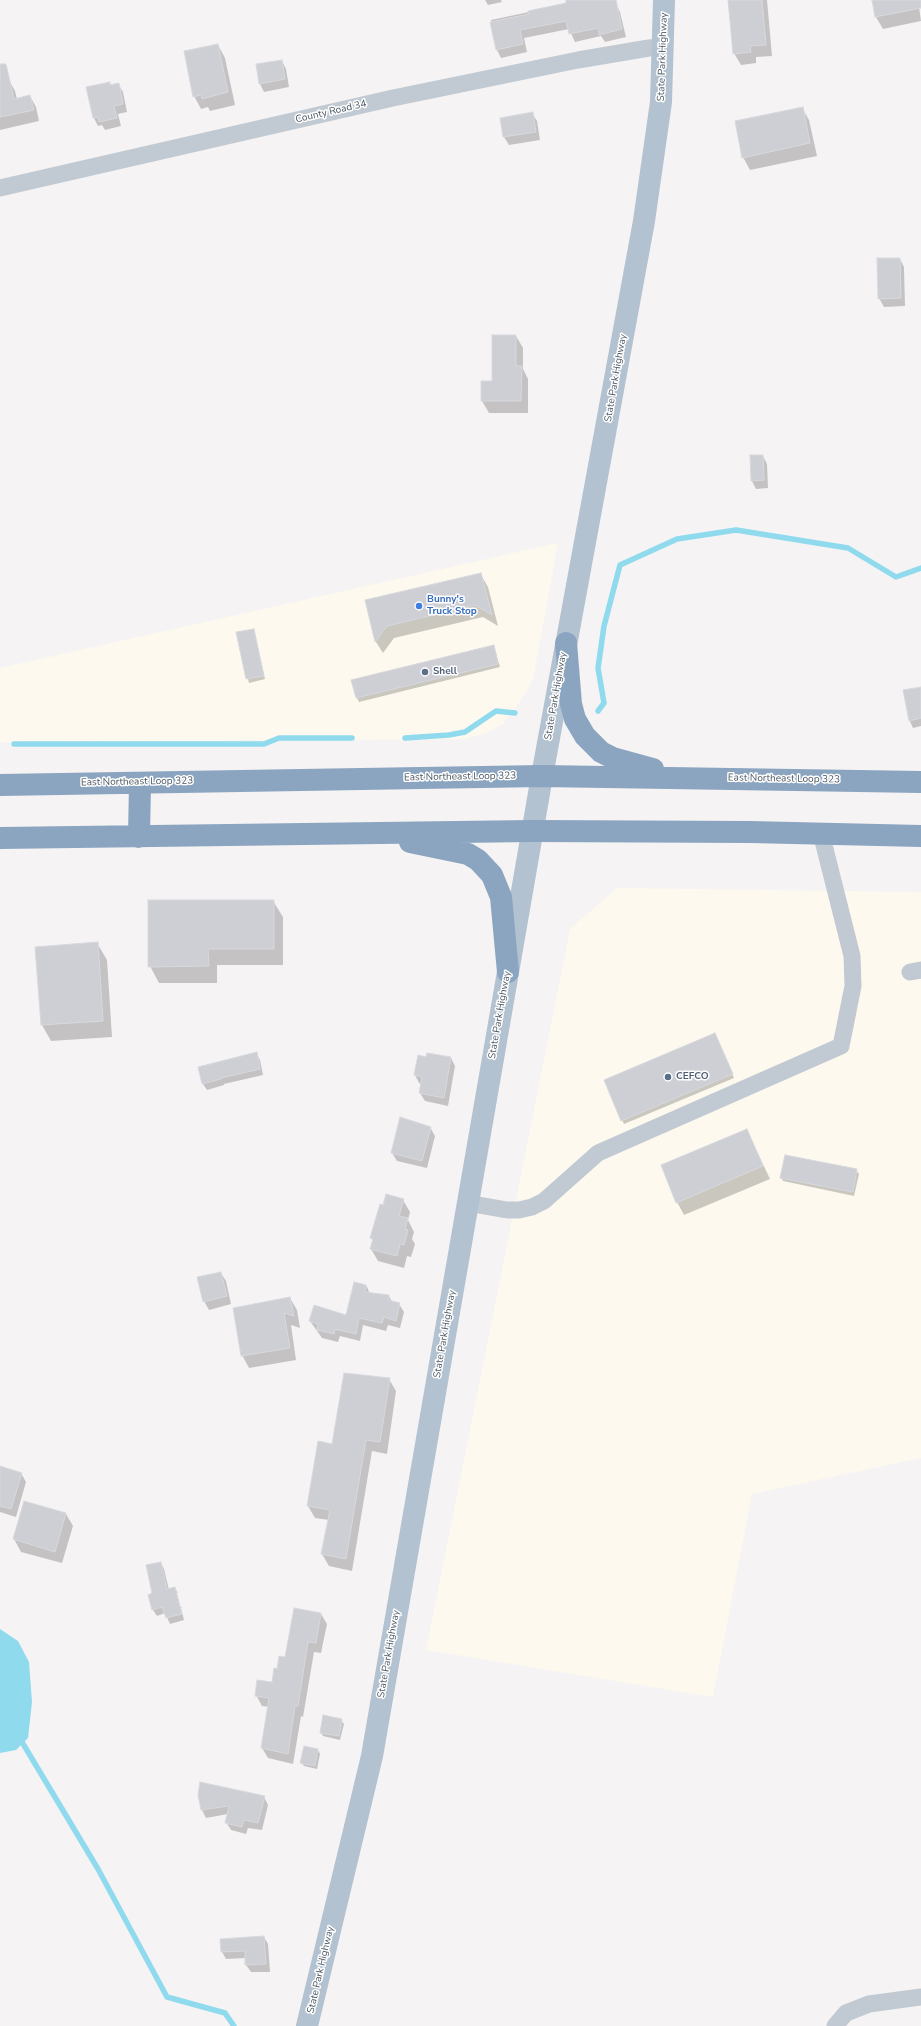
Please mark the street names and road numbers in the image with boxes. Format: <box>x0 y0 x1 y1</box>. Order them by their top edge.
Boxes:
street label: State Park Highway <box>655 12 671 102</box>
street label: County Road 34 <box>294 98 368 126</box>
street label: State Park Highway <box>602 333 630 423</box>
street label: State Park Highway <box>542 651 570 741</box>
street label: East Northeast Loop 323 <box>404 770 516 784</box>
street label: East Northeast Loop 323 <box>728 772 840 786</box>
street label: East Northeast Loop 323 <box>81 775 193 789</box>
street label: State Park Highway <box>486 970 514 1060</box>
street label: State Park Highway <box>431 1289 459 1379</box>
street label: State Park Highway <box>375 1609 403 1699</box>
street label: State Park Highway <box>305 1925 337 2015</box>

